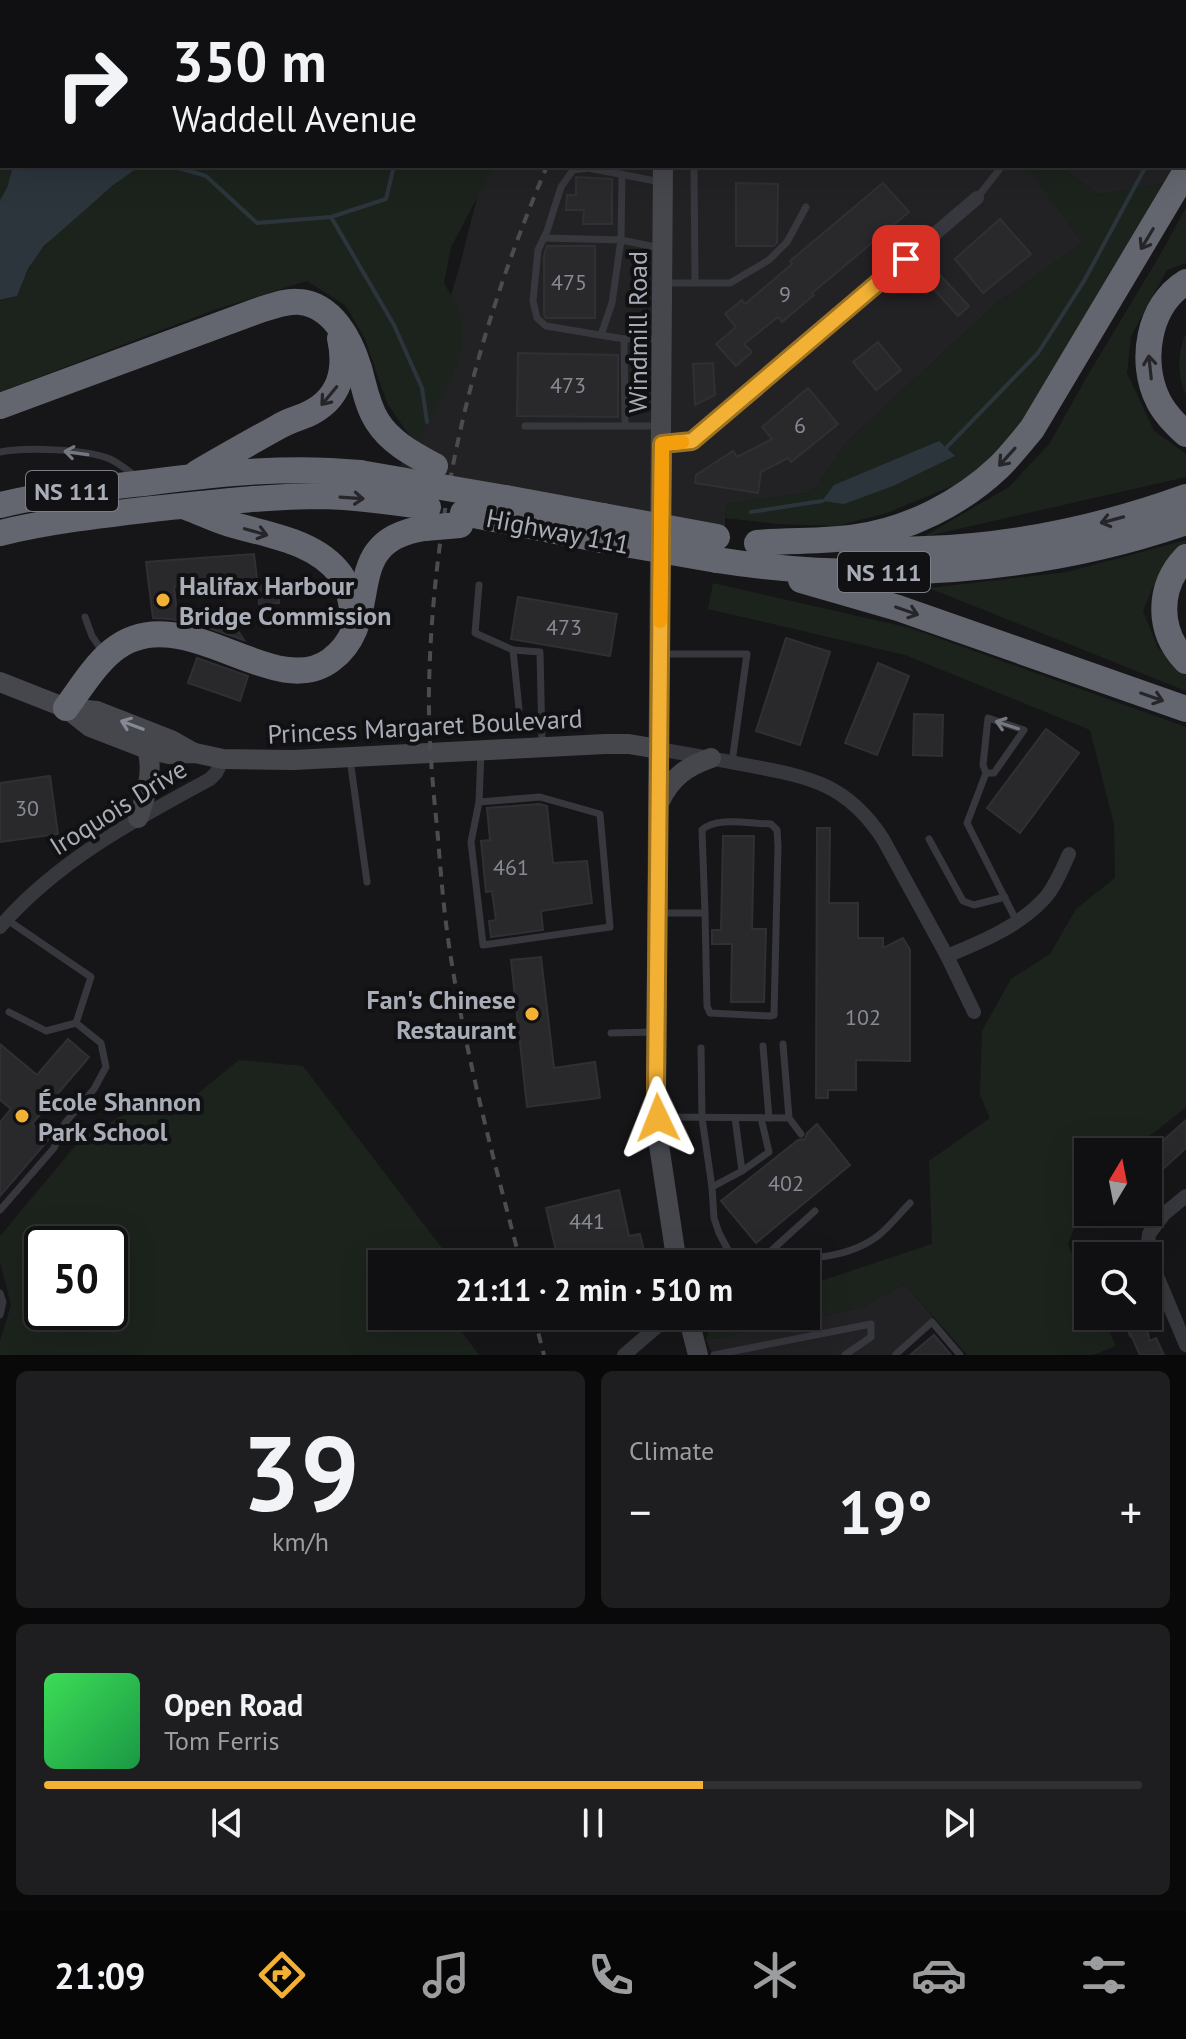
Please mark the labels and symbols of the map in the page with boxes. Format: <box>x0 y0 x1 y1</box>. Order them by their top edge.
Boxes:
pin <box>872 225 940 293</box>
one-way arrow <box>1138 227 1154 250</box>
street label: Windmill Road <box>621 251 654 413</box>
house number: 475 <box>551 268 587 296</box>
house number: 9 <box>779 280 791 308</box>
one-way arrow <box>1143 354 1158 381</box>
house number: 473 <box>550 371 586 399</box>
one-way arrow <box>320 385 338 405</box>
house number: 6 <box>794 411 806 439</box>
one-way arrow <box>64 445 89 460</box>
one-way arrow <box>998 447 1016 467</box>
road number: NS 111 <box>26 471 118 511</box>
one-way arrow <box>338 491 365 506</box>
street label: Highway 111 <box>484 501 632 561</box>
one-way arrow <box>1099 514 1125 529</box>
one-way arrow <box>243 525 269 540</box>
road number: NS 111 <box>838 552 930 592</box>
place label: Halifax Harbour Bridge Commission <box>179 569 391 632</box>
marker: Halifax Harbour Bridge Commission <box>154 591 172 609</box>
one-way arrow <box>893 604 919 619</box>
house number: 473 <box>546 613 582 641</box>
one-way arrow <box>1139 691 1164 706</box>
street label: Princess Margaret Boulevard <box>267 701 583 751</box>
one-way arrow <box>995 716 1020 731</box>
one-way arrow <box>120 717 145 731</box>
street label: Iroquois Drive <box>43 752 193 862</box>
house number: 30 <box>15 794 39 822</box>
house number: 461 <box>493 853 529 881</box>
place label: Fan's Chinese Restaurant <box>367 983 516 1046</box>
house number: 102 <box>845 1003 881 1031</box>
marker: Fan's Chinese Restaurant <box>523 1005 541 1023</box>
position arrow <box>616 1076 700 1160</box>
place label: École Shannon Park School <box>38 1085 201 1148</box>
marker: École Shannon Park School <box>13 1107 31 1125</box>
north arrow <box>1074 1138 1162 1226</box>
house number: 402 <box>768 1169 804 1197</box>
house number: 441 <box>569 1207 605 1235</box>
speed limit sign: 50 <box>24 1226 128 1330</box>

